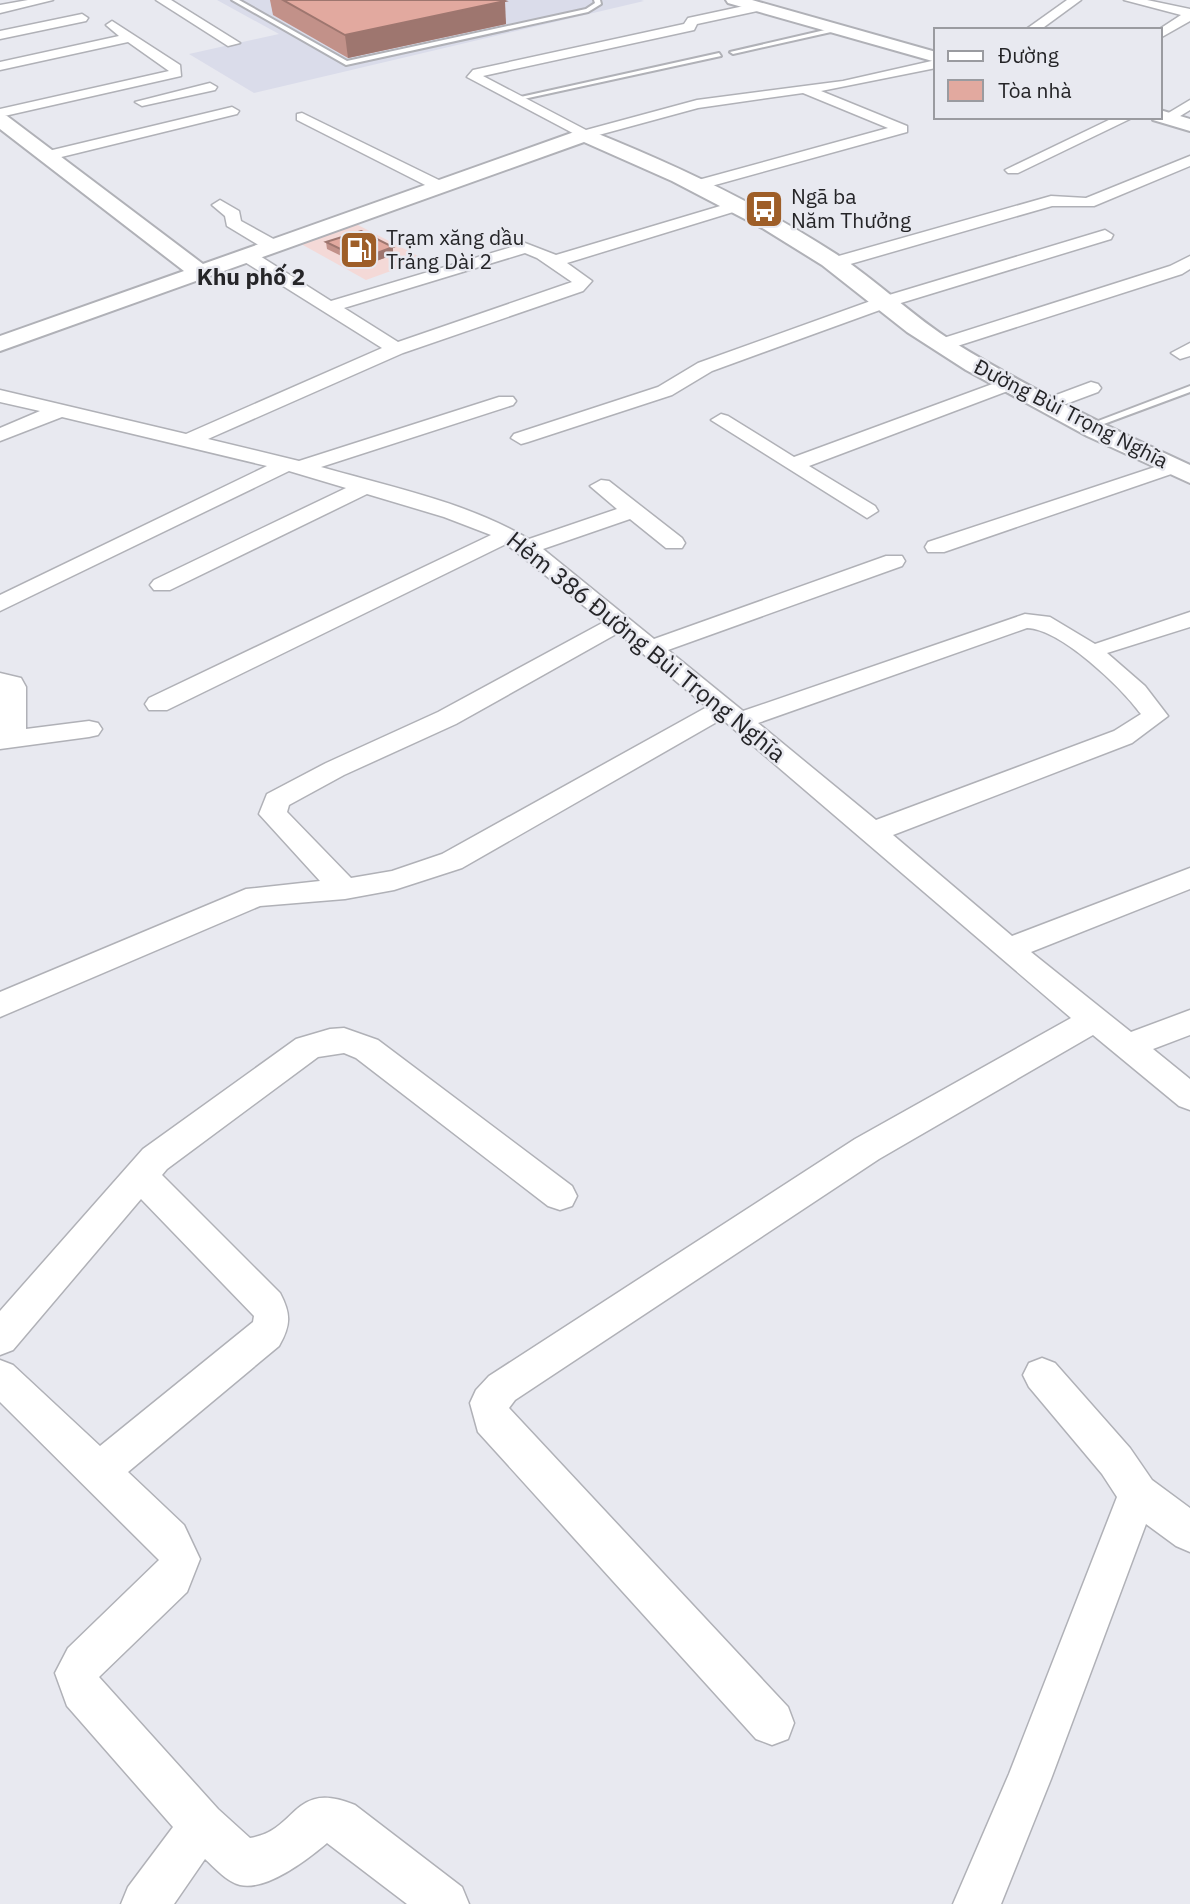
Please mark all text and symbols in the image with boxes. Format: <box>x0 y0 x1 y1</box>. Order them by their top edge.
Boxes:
legend <box>934 28 1162 119</box>
text: Đường <box>998 41 1059 69</box>
text: Tòa nhà <box>998 76 1072 104</box>
place label: Ngã ba Năm Thưởng <box>791 182 911 234</box>
bus stop icon: Ngã ba Năm Thưởng <box>743 188 785 230</box>
place label: Trạm xăng dầu Trảng Dài 2 <box>386 223 524 275</box>
fuel station icon: Trạm xăng dầu Trảng Dài 2 <box>338 229 380 271</box>
district label: Khu phố 2 <box>197 261 305 291</box>
street label: Đường Bùi Trọng Nghĩa <box>970 352 1173 474</box>
street label: Hẻm 386 Đường Bùi Trọng Nghĩa <box>500 523 793 769</box>

